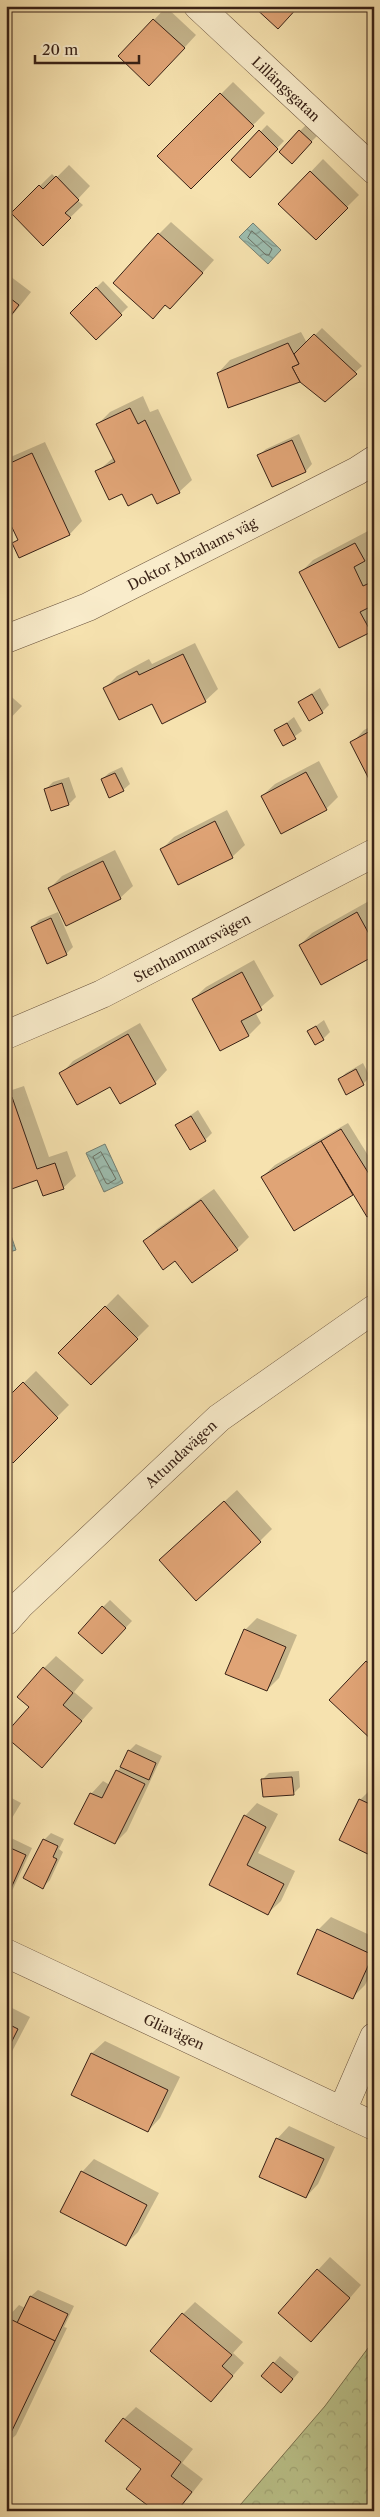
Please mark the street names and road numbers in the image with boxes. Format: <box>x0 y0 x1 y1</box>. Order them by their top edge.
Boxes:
street label: Lillängsgatan <box>248 53 324 125</box>
street label: Doktor Abrahams väg <box>124 513 260 594</box>
street label: Stenhammarsvägen <box>130 909 254 986</box>
street label: Attundavägen <box>141 1416 221 1492</box>
street label: Gliavägen <box>141 2010 208 2054</box>

